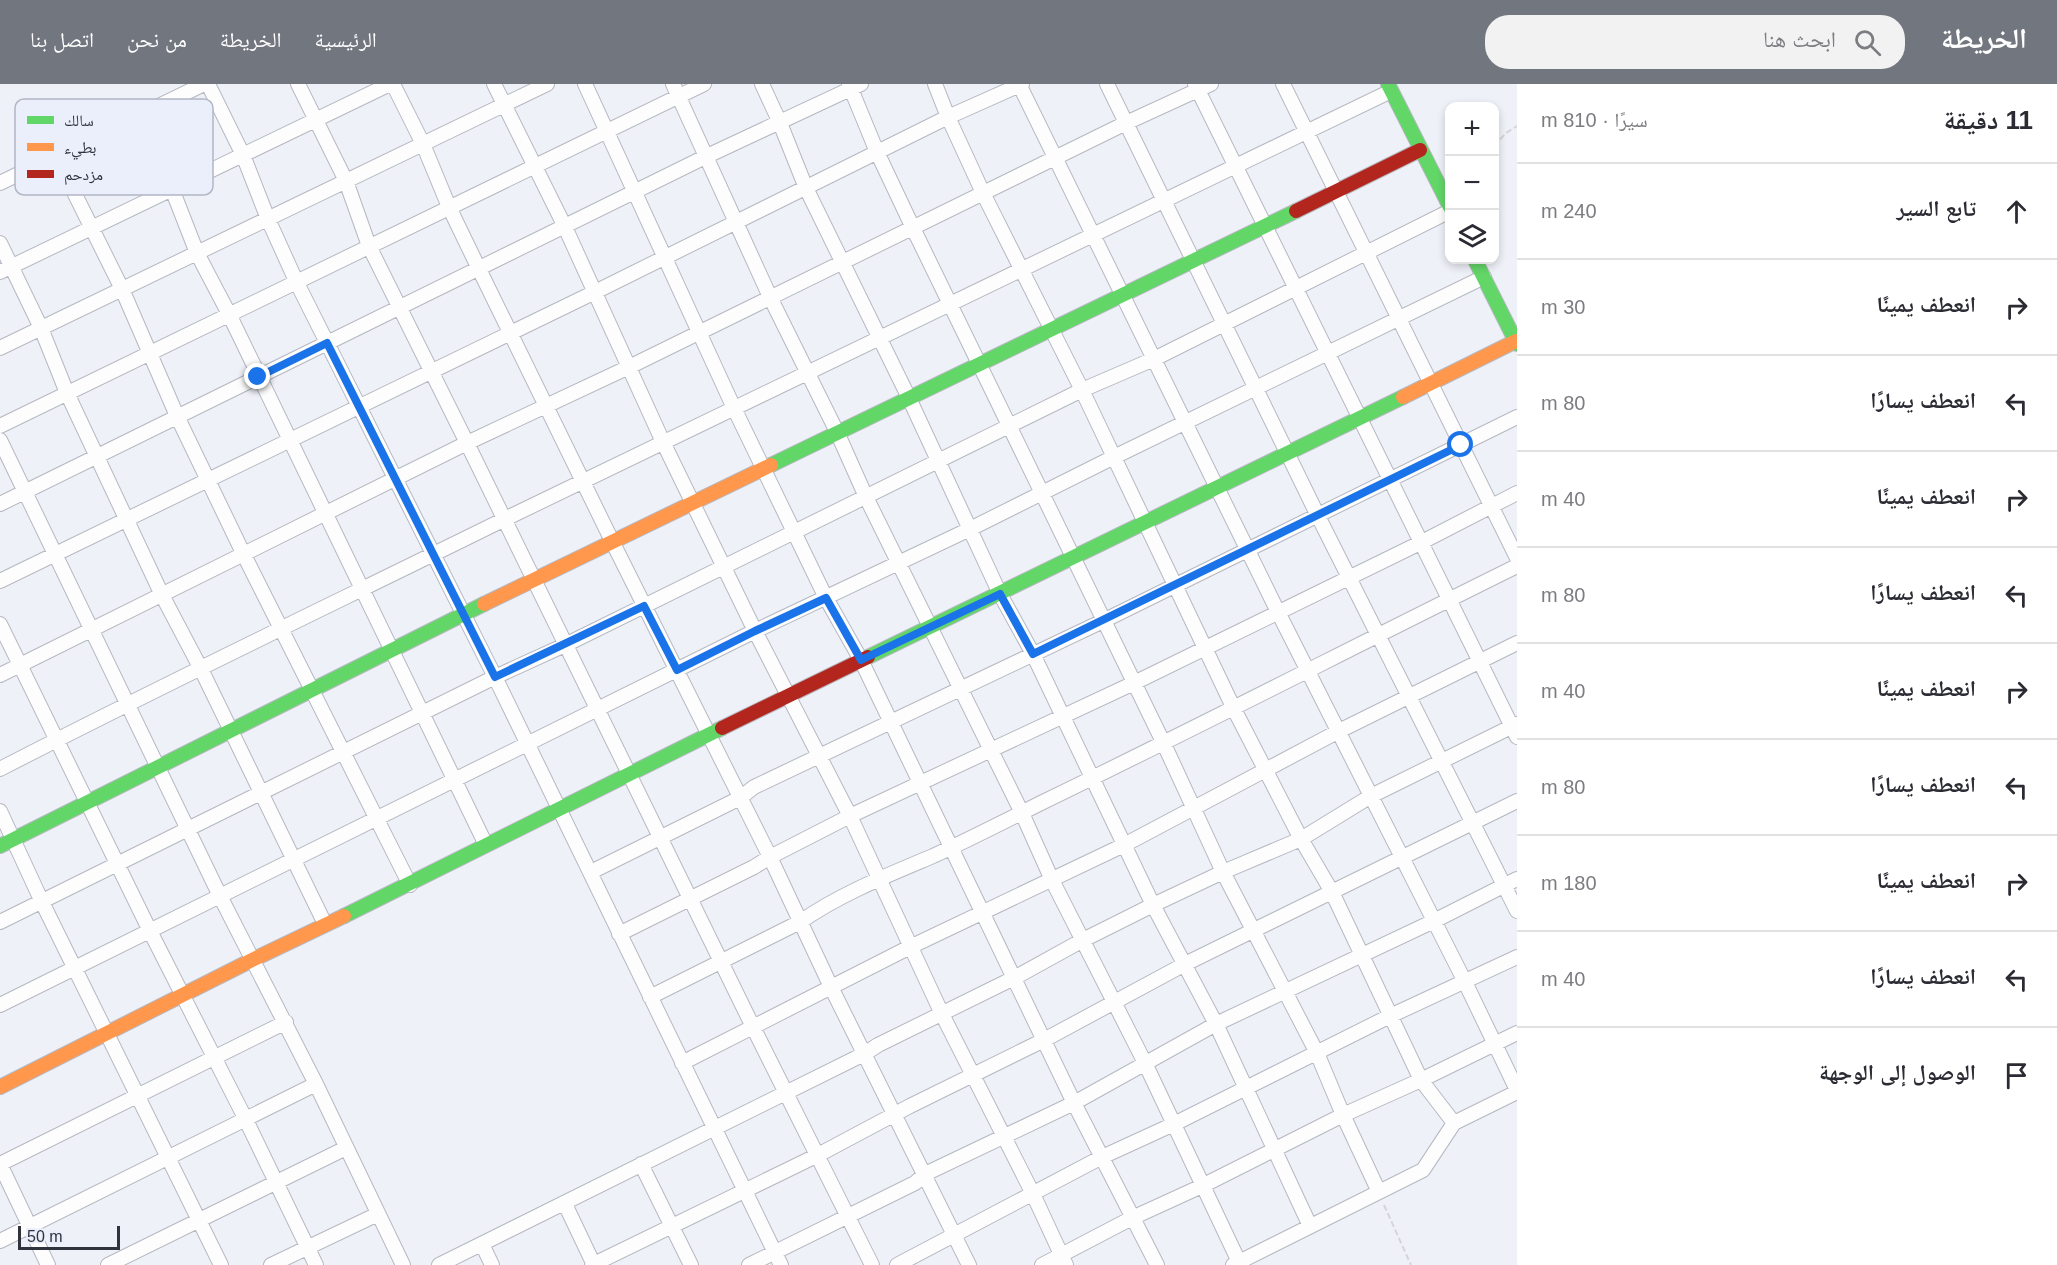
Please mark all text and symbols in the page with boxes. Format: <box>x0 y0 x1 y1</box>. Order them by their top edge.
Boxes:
search box <box>1485 15 1905 69</box>
text: الخريطة <box>1941 23 2027 54</box>
icon: search <box>1851 26 1884 59</box>
text: ابحث هنا <box>1763 27 1836 52</box>
text: اتصل بنا <box>30 28 94 51</box>
text: من نحن <box>127 28 187 51</box>
text: الخريطة <box>220 28 282 51</box>
text: الرئيسية <box>315 28 377 51</box>
legend <box>15 99 213 195</box>
map controls <box>1445 102 1499 264</box>
button: + <box>1445 102 1499 156</box>
text: 11 دقيقة <box>1944 105 2033 135</box>
text: سيرًا · 810 m <box>1541 109 1648 131</box>
text: سالك <box>64 112 94 129</box>
text: بطيء <box>64 139 96 160</box>
button: − <box>1445 156 1499 210</box>
text: مزدحم <box>64 166 103 185</box>
icon: ahead <box>2000 195 2033 228</box>
text: تابع السير <box>1896 196 1976 221</box>
text: 240 m <box>1541 200 1597 222</box>
button: layers <box>1445 210 1499 264</box>
icon: right <box>2000 291 2033 324</box>
text: انعطف يمينًا <box>1877 292 1976 317</box>
text: 30 m <box>1541 296 1585 318</box>
route end <box>244 363 270 389</box>
icon: left <box>2000 387 2033 420</box>
text: انعطف يسارًا <box>1870 388 1976 413</box>
text: 80 m <box>1541 392 1585 414</box>
route start <box>1447 431 1473 457</box>
icon: right <box>2000 483 2033 516</box>
text: انعطف يمينًا <box>1877 484 1976 509</box>
text: 40 m <box>1541 488 1585 510</box>
icon: left <box>2000 579 2033 612</box>
text: انعطف يسارًا <box>1870 580 1976 605</box>
text: 80 m <box>1541 584 1585 606</box>
icon: right <box>2000 675 2033 708</box>
text: انعطف يمينًا <box>1877 676 1976 701</box>
text: 40 m <box>1541 680 1585 702</box>
icon: left <box>2000 771 2033 804</box>
text: انعطف يسارًا <box>1870 772 1976 797</box>
text: 80 m <box>1541 776 1585 798</box>
icon: right <box>2000 867 2033 900</box>
text: انعطف يمينًا <box>1877 868 1976 893</box>
text: 180 m <box>1541 872 1597 894</box>
icon: left <box>2000 963 2033 996</box>
text: انعطف يسارًا <box>1870 964 1976 989</box>
text: 40 m <box>1541 968 1585 990</box>
icon: arrive <box>2000 1059 2033 1092</box>
text: الوصول إلى الوجهة <box>1819 1060 1976 1085</box>
scale bar <box>18 1223 120 1250</box>
text: 50 m <box>27 1228 63 1245</box>

